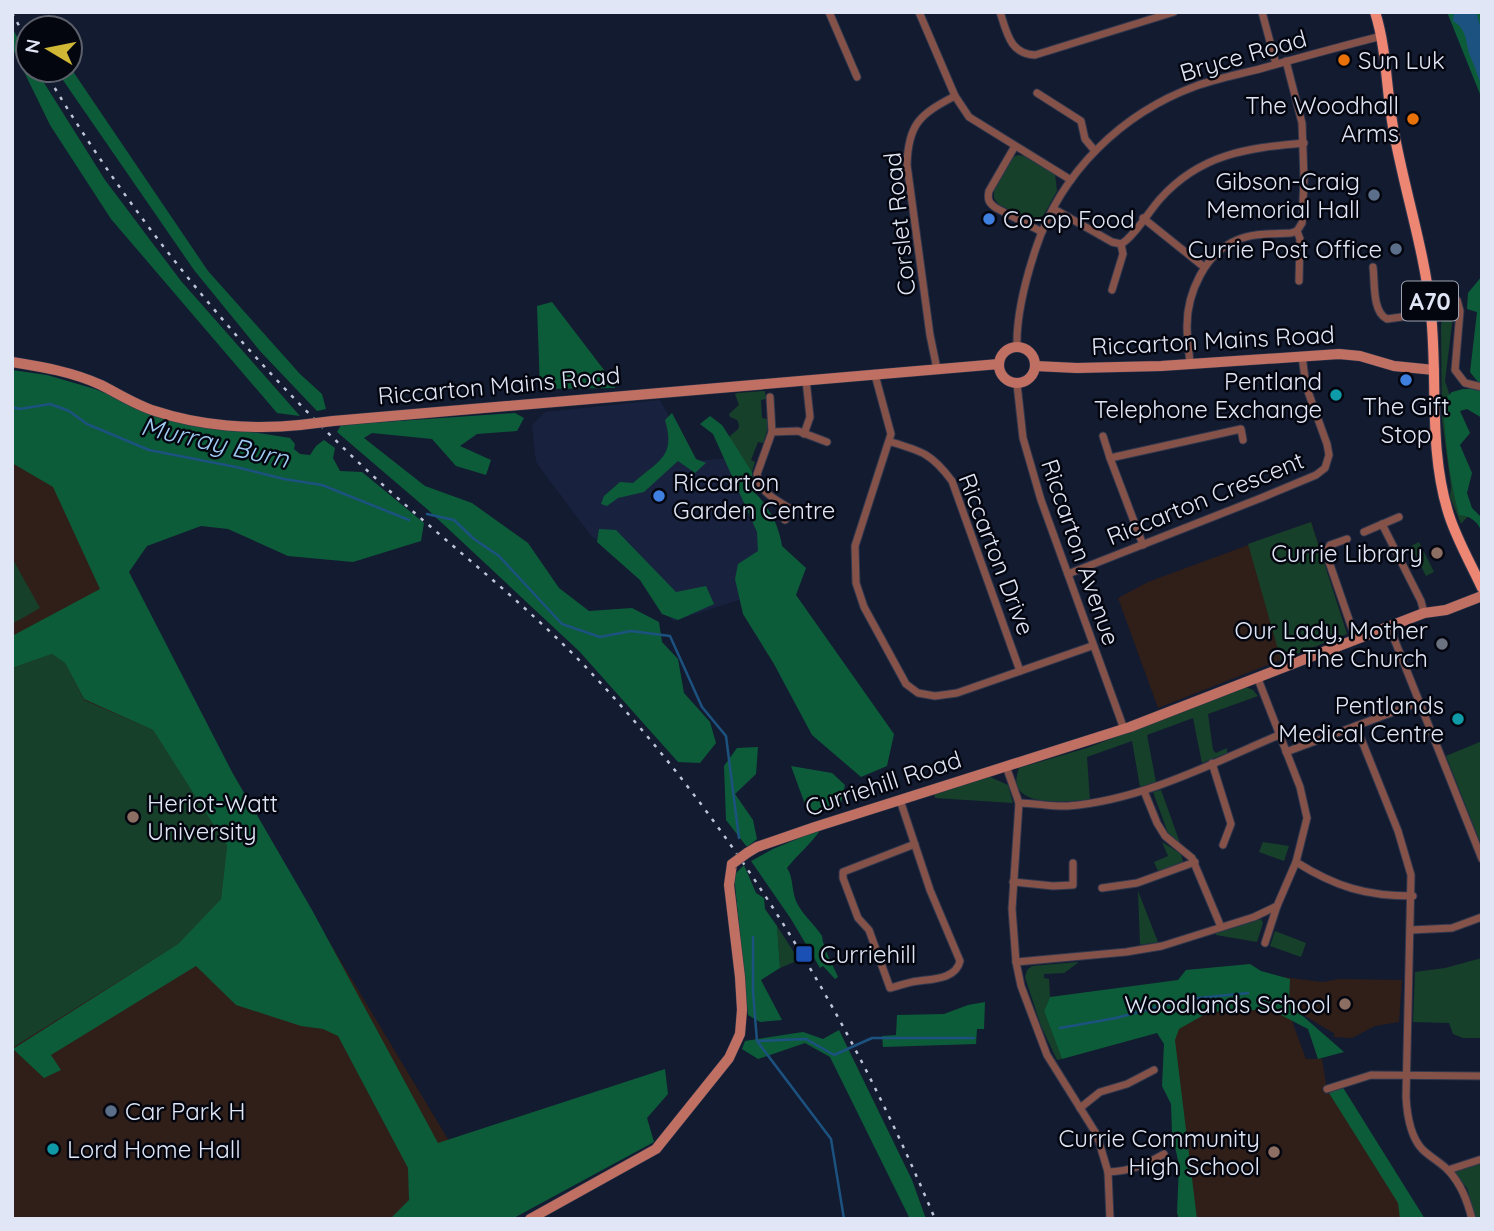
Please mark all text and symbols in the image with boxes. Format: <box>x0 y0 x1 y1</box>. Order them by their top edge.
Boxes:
north arrow <box>14 14 84 84</box>
street label: Bryce Road <box>1176 23 1310 87</box>
text: N <box>19 37 45 55</box>
place label: Sun Luk <box>1358 45 1445 75</box>
marker: Sun Luk <box>1336 52 1352 68</box>
place label: The Woodhall Arms <box>1245 90 1399 148</box>
marker: The Woodhall Arms <box>1405 111 1421 127</box>
street label: Corslet Road <box>877 151 921 297</box>
place label: Gibson-Craig Memorial Hall <box>1206 166 1360 224</box>
marker: Gibson-Craig Memorial Hall <box>1366 187 1382 203</box>
place label: Co-op Food <box>1003 204 1135 234</box>
marker: Co-op Food <box>981 211 997 227</box>
place label: Currie Post Office <box>1188 234 1382 264</box>
marker: Currie Post Office <box>1388 241 1404 257</box>
road number: A70 <box>1402 282 1458 320</box>
street label: Riccarton Mains Road <box>1091 319 1335 361</box>
street label: Riccarton Mains Road <box>376 359 622 411</box>
place label: Pentland Telephone Exchange <box>1094 366 1322 424</box>
marker: The Gift Stop <box>1398 372 1414 388</box>
marker: Pentland Telephone Exchange <box>1328 387 1344 403</box>
place label: The Gift Stop <box>1363 391 1449 449</box>
water label: Murray Burn <box>138 409 293 475</box>
street label: Riccarton Crescent <box>1102 445 1308 551</box>
street label: Riccarton Avenue <box>1035 455 1127 649</box>
place label: Riccarton Garden Centre <box>673 467 835 525</box>
street label: Riccarton Drive <box>952 469 1042 639</box>
marker: Riccarton Garden Centre <box>651 488 667 504</box>
place label: Currie Library <box>1271 538 1423 568</box>
marker: Currie Library <box>1429 545 1445 561</box>
place label: Our Lady, Mother Of The Church <box>1235 615 1428 673</box>
marker: Our Lady, Mother Of The Church <box>1434 636 1450 652</box>
place label: Pentlands Medical Centre <box>1278 690 1444 748</box>
marker: Pentlands Medical Centre <box>1450 711 1466 727</box>
street label: Curriehill Road <box>801 744 965 822</box>
place label: Heriot-Watt University <box>147 788 278 846</box>
marker: Heriot-Watt University <box>125 809 141 825</box>
place label: Curriehill <box>820 939 916 969</box>
marker: Curriehill <box>794 944 814 964</box>
place label: Woodlands School <box>1124 989 1331 1019</box>
marker: Woodlands School <box>1337 996 1353 1012</box>
place label: Car Park H <box>125 1096 246 1126</box>
marker: Car Park H <box>103 1103 119 1119</box>
place label: Currie Community High School <box>1059 1123 1260 1181</box>
place label: Lord Home Hall <box>67 1134 241 1164</box>
marker: Lord Home Hall <box>45 1141 61 1157</box>
marker: Currie Community High School <box>1266 1144 1282 1160</box>

